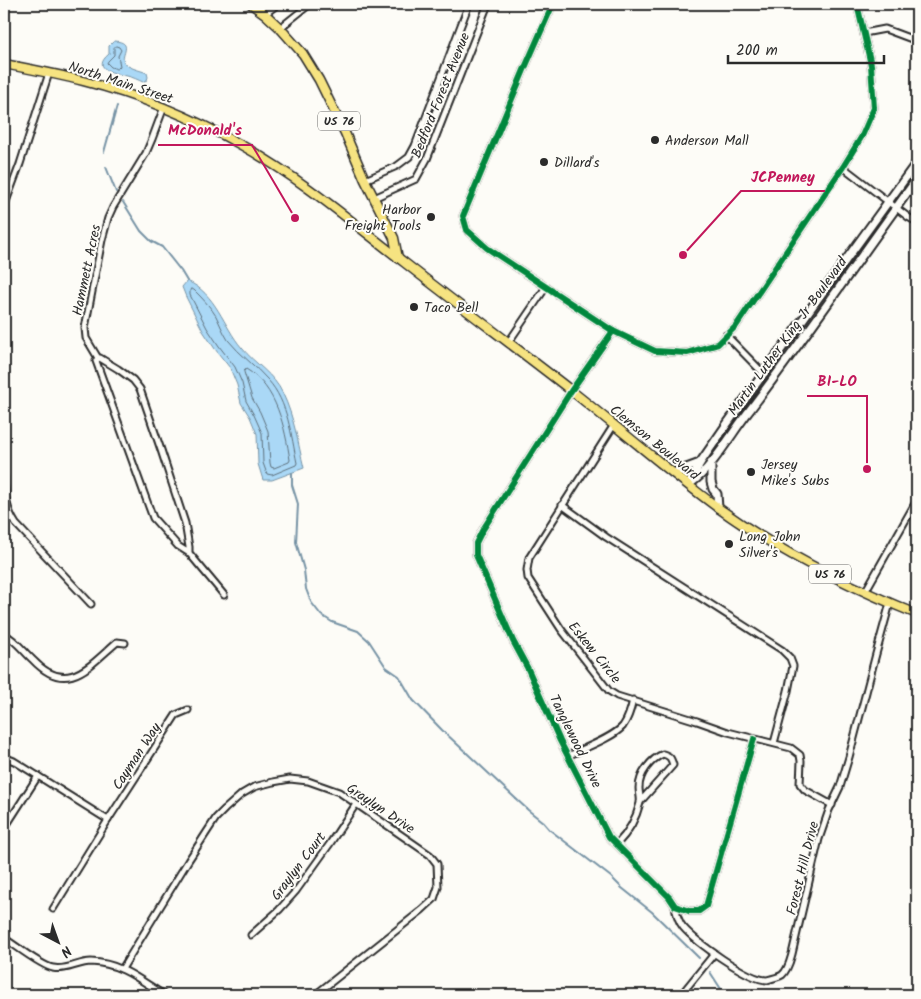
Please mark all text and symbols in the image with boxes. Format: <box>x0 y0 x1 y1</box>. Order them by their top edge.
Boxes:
street label: Bedford Forest Avenue <box>406 29 476 162</box>
scale bar <box>728 32 885 64</box>
text: 200 m <box>736 39 778 63</box>
street label: North Main Street <box>66 56 176 110</box>
road number: US 76 <box>318 112 360 130</box>
callout: McDonald's <box>158 115 252 145</box>
text: McDonald's <box>168 119 242 143</box>
place label: Anderson Mall <box>665 130 749 152</box>
marker: Anderson Mall <box>649 134 661 146</box>
place label: Dillard's <box>554 152 599 174</box>
marker: Dillard's <box>538 156 550 168</box>
callout: JCPenney <box>741 161 825 191</box>
text: JCPenney <box>751 166 815 190</box>
place label: Harbor Freight Tools <box>345 199 422 237</box>
marker: Harbor Freight Tools <box>425 211 437 223</box>
street label: Hammett Acres <box>67 223 107 318</box>
street label: Martin Luther King Jr Boulevard <box>723 252 854 421</box>
place label: Taco Bell <box>424 297 479 319</box>
marker: Taco Bell <box>408 301 420 313</box>
callout: BI-LO <box>807 366 867 396</box>
text: BI-LO <box>817 370 857 394</box>
street label: Clemson Boulevard <box>605 399 705 487</box>
place label: Jersey Mike's Subs <box>761 454 829 492</box>
marker: Jersey Mike's Subs <box>745 466 757 478</box>
place label: Long John Silver's <box>739 526 801 564</box>
marker: Long John Silver's <box>723 538 735 550</box>
road number: US 76 <box>809 564 851 584</box>
street label: Eskew Circle <box>562 617 627 689</box>
street label: Tanglewood Drive <box>543 691 608 793</box>
street label: Cayman Way <box>107 718 167 795</box>
street label: Graylyn Drive <box>342 778 420 840</box>
street label: Forest Hill Drive <box>781 818 825 917</box>
street label: Graylyn Court <box>266 827 332 906</box>
north arrow <box>32 916 82 966</box>
text: N <box>55 940 76 962</box>

